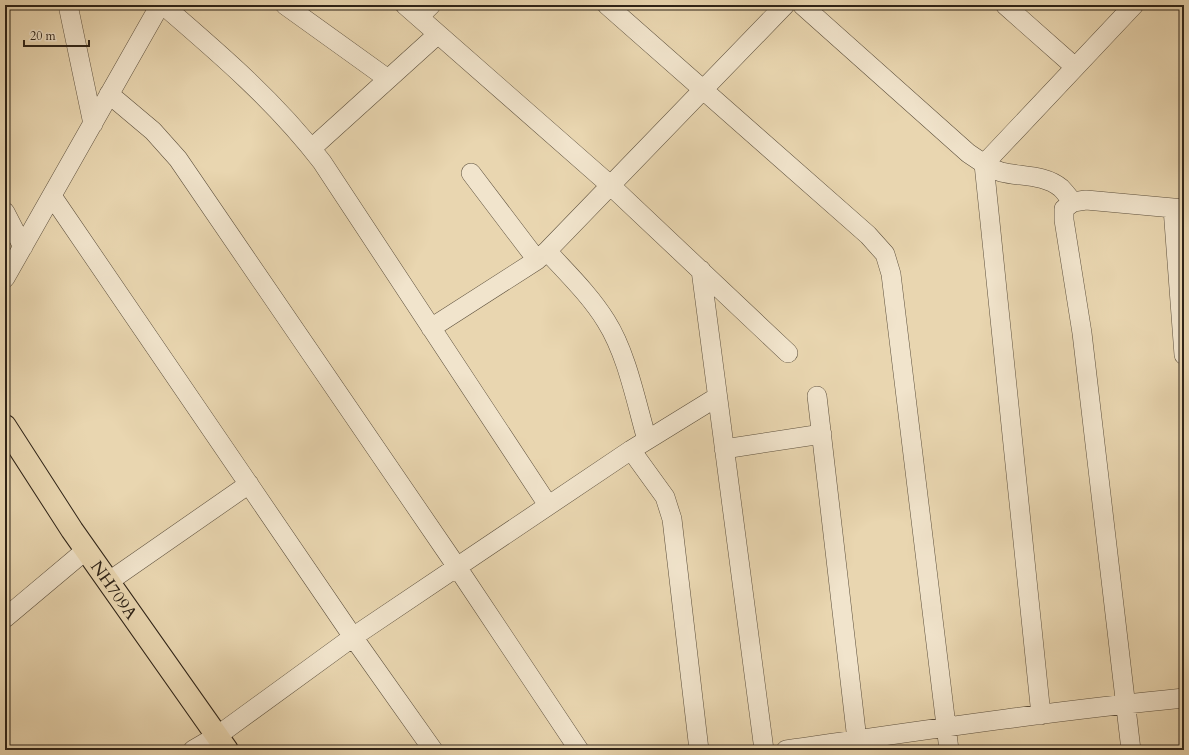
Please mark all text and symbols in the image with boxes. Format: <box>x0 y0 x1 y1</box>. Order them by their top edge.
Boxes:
scale bar <box>24 22 89 48</box>
text: 20 m <box>30 28 57 44</box>
street label: NH709A <box>85 556 143 625</box>

